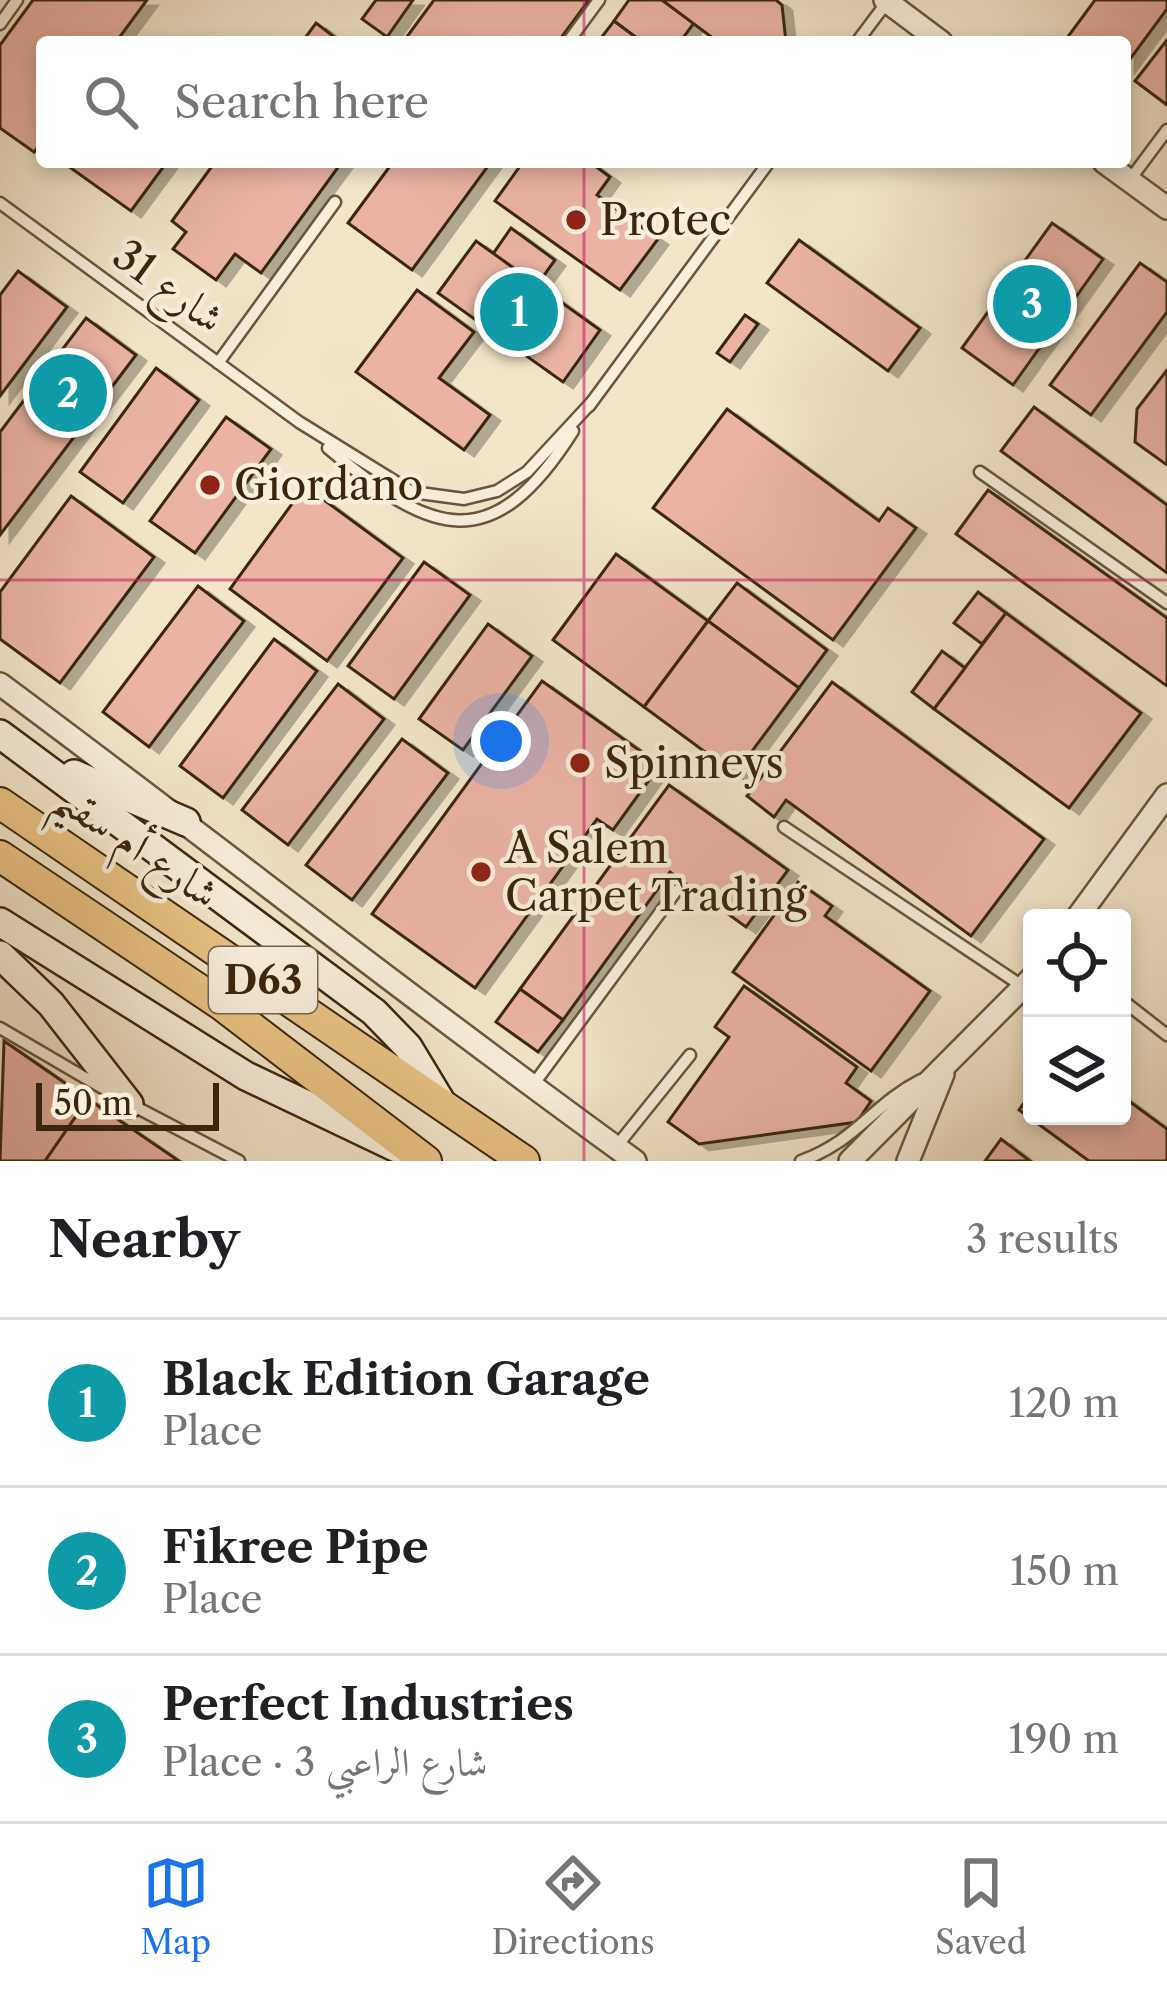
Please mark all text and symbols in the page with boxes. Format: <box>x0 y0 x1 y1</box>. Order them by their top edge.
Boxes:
search box <box>36 36 1131 168</box>
icon: search <box>78 69 144 135</box>
text: Search here <box>174 74 429 130</box>
place label: Protec <box>600 194 731 246</box>
marker: Protec <box>563 207 589 233</box>
street label: شارع 31 <box>97 228 235 352</box>
pin: 3 <box>993 259 1071 349</box>
pin: 1 <box>480 267 558 357</box>
pin: 2 <box>29 348 107 438</box>
place label: Giordano <box>234 459 423 511</box>
marker: Giordano <box>197 472 223 498</box>
your location <box>471 711 531 771</box>
place label: Spinneys <box>604 737 784 789</box>
marker: Spinneys <box>567 750 593 776</box>
street label: شارع أم سقيم <box>36 769 230 932</box>
place label: A Salem Carpet Trading <box>504 822 808 922</box>
marker: A Salem Carpet Trading <box>468 859 494 885</box>
map controls <box>1023 909 1131 1125</box>
button: locate <box>1023 909 1131 1017</box>
road number: D63 <box>209 947 317 1013</box>
button: layers <box>1023 1017 1131 1125</box>
scale bar <box>36 1077 219 1130</box>
text: 50 m <box>54 1083 132 1124</box>
text: Nearby <box>48 1208 240 1270</box>
text: 3 results <box>966 1215 1119 1263</box>
text: Black Edition Garage <box>162 1351 650 1407</box>
text: 1 <box>78 1379 96 1427</box>
text: 120 m <box>1009 1379 1119 1427</box>
text: Place <box>162 1407 262 1455</box>
text: Fikree Pipe <box>162 1519 429 1575</box>
text: 2 <box>75 1547 99 1595</box>
text: 150 m <box>1010 1547 1119 1595</box>
text: Place <box>162 1575 262 1623</box>
text: Perfect Industries <box>162 1676 574 1732</box>
text: 3 <box>76 1715 98 1763</box>
text: 190 m <box>1008 1715 1119 1763</box>
text: Place · شارع الراعبي 3 <box>162 1738 488 1786</box>
tab: Map <box>140 1850 211 1963</box>
tab: Directions <box>492 1850 655 1963</box>
tab: Saved <box>935 1850 1027 1963</box>

